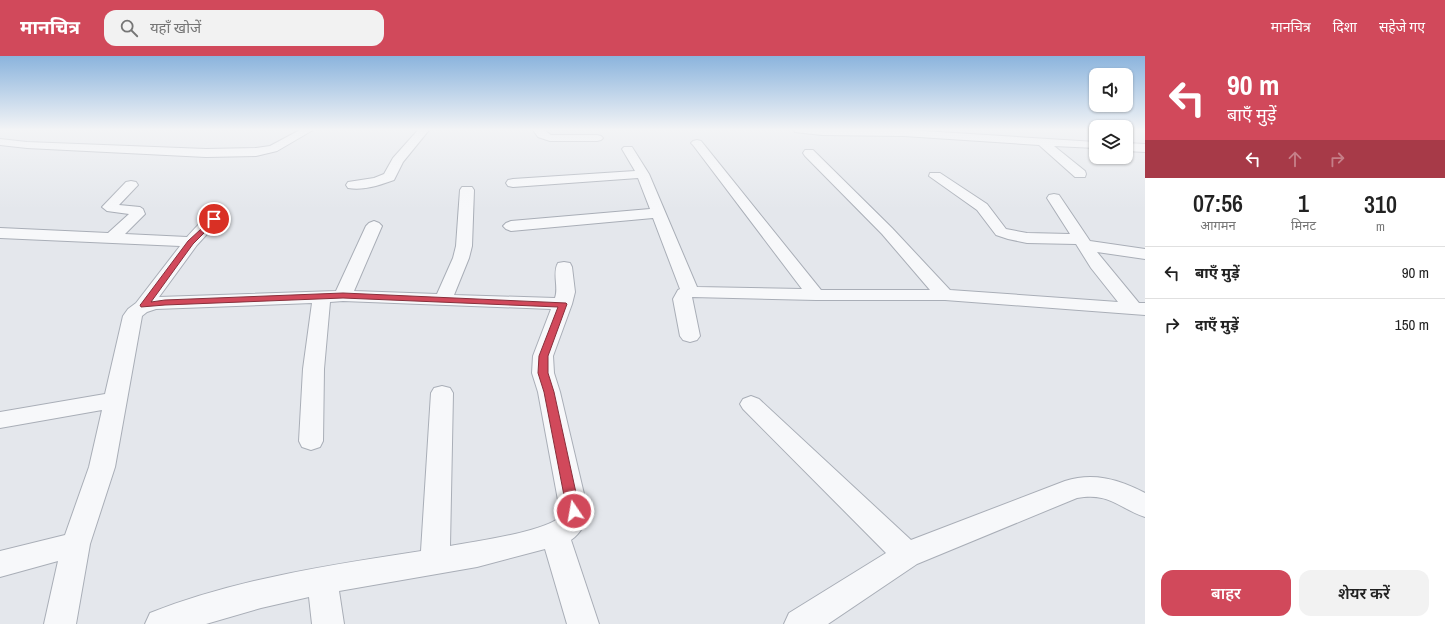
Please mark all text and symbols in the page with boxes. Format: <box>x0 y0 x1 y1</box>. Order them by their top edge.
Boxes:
search box <box>104 10 384 46</box>
text: मानचित्र <box>20 14 80 40</box>
icon: search <box>118 17 140 39</box>
text: यहाँ खोजें <box>150 17 201 38</box>
text: मानचित्र <box>1271 18 1311 36</box>
text: दिशा <box>1333 18 1357 36</box>
text: सहेजे गए <box>1379 18 1425 36</box>
text: 90 m <box>1227 66 1279 104</box>
map controls <box>1089 68 1133 164</box>
button: sound <box>1089 68 1133 112</box>
icon: left <box>1161 72 1213 124</box>
text: बाएँ मुड़ें <box>1227 102 1276 127</box>
button: layers <box>1089 120 1133 164</box>
icon: left <box>1242 148 1264 170</box>
icon: ahead <box>1284 148 1306 170</box>
icon: right <box>1326 148 1348 170</box>
text: 07:56 <box>1193 187 1243 219</box>
text: 1 <box>1298 187 1309 219</box>
text: 310 <box>1364 188 1397 220</box>
pin <box>197 202 231 236</box>
icon: arrive <box>203 208 225 230</box>
text: आगमन <box>1200 217 1236 234</box>
text: मिनट <box>1291 217 1316 234</box>
text: m <box>1376 218 1385 235</box>
icon: left <box>1161 262 1183 284</box>
text: बाएँ मुड़ें <box>1195 262 1240 283</box>
text: 90 m <box>1402 262 1429 283</box>
icon: right <box>1161 314 1183 336</box>
text: दाएँ मुड़ें <box>1195 314 1239 335</box>
text: 150 m <box>1395 314 1429 335</box>
position arrow <box>553 490 595 532</box>
button: बाहर <box>1161 570 1291 616</box>
button: शेयर करें <box>1299 570 1429 616</box>

